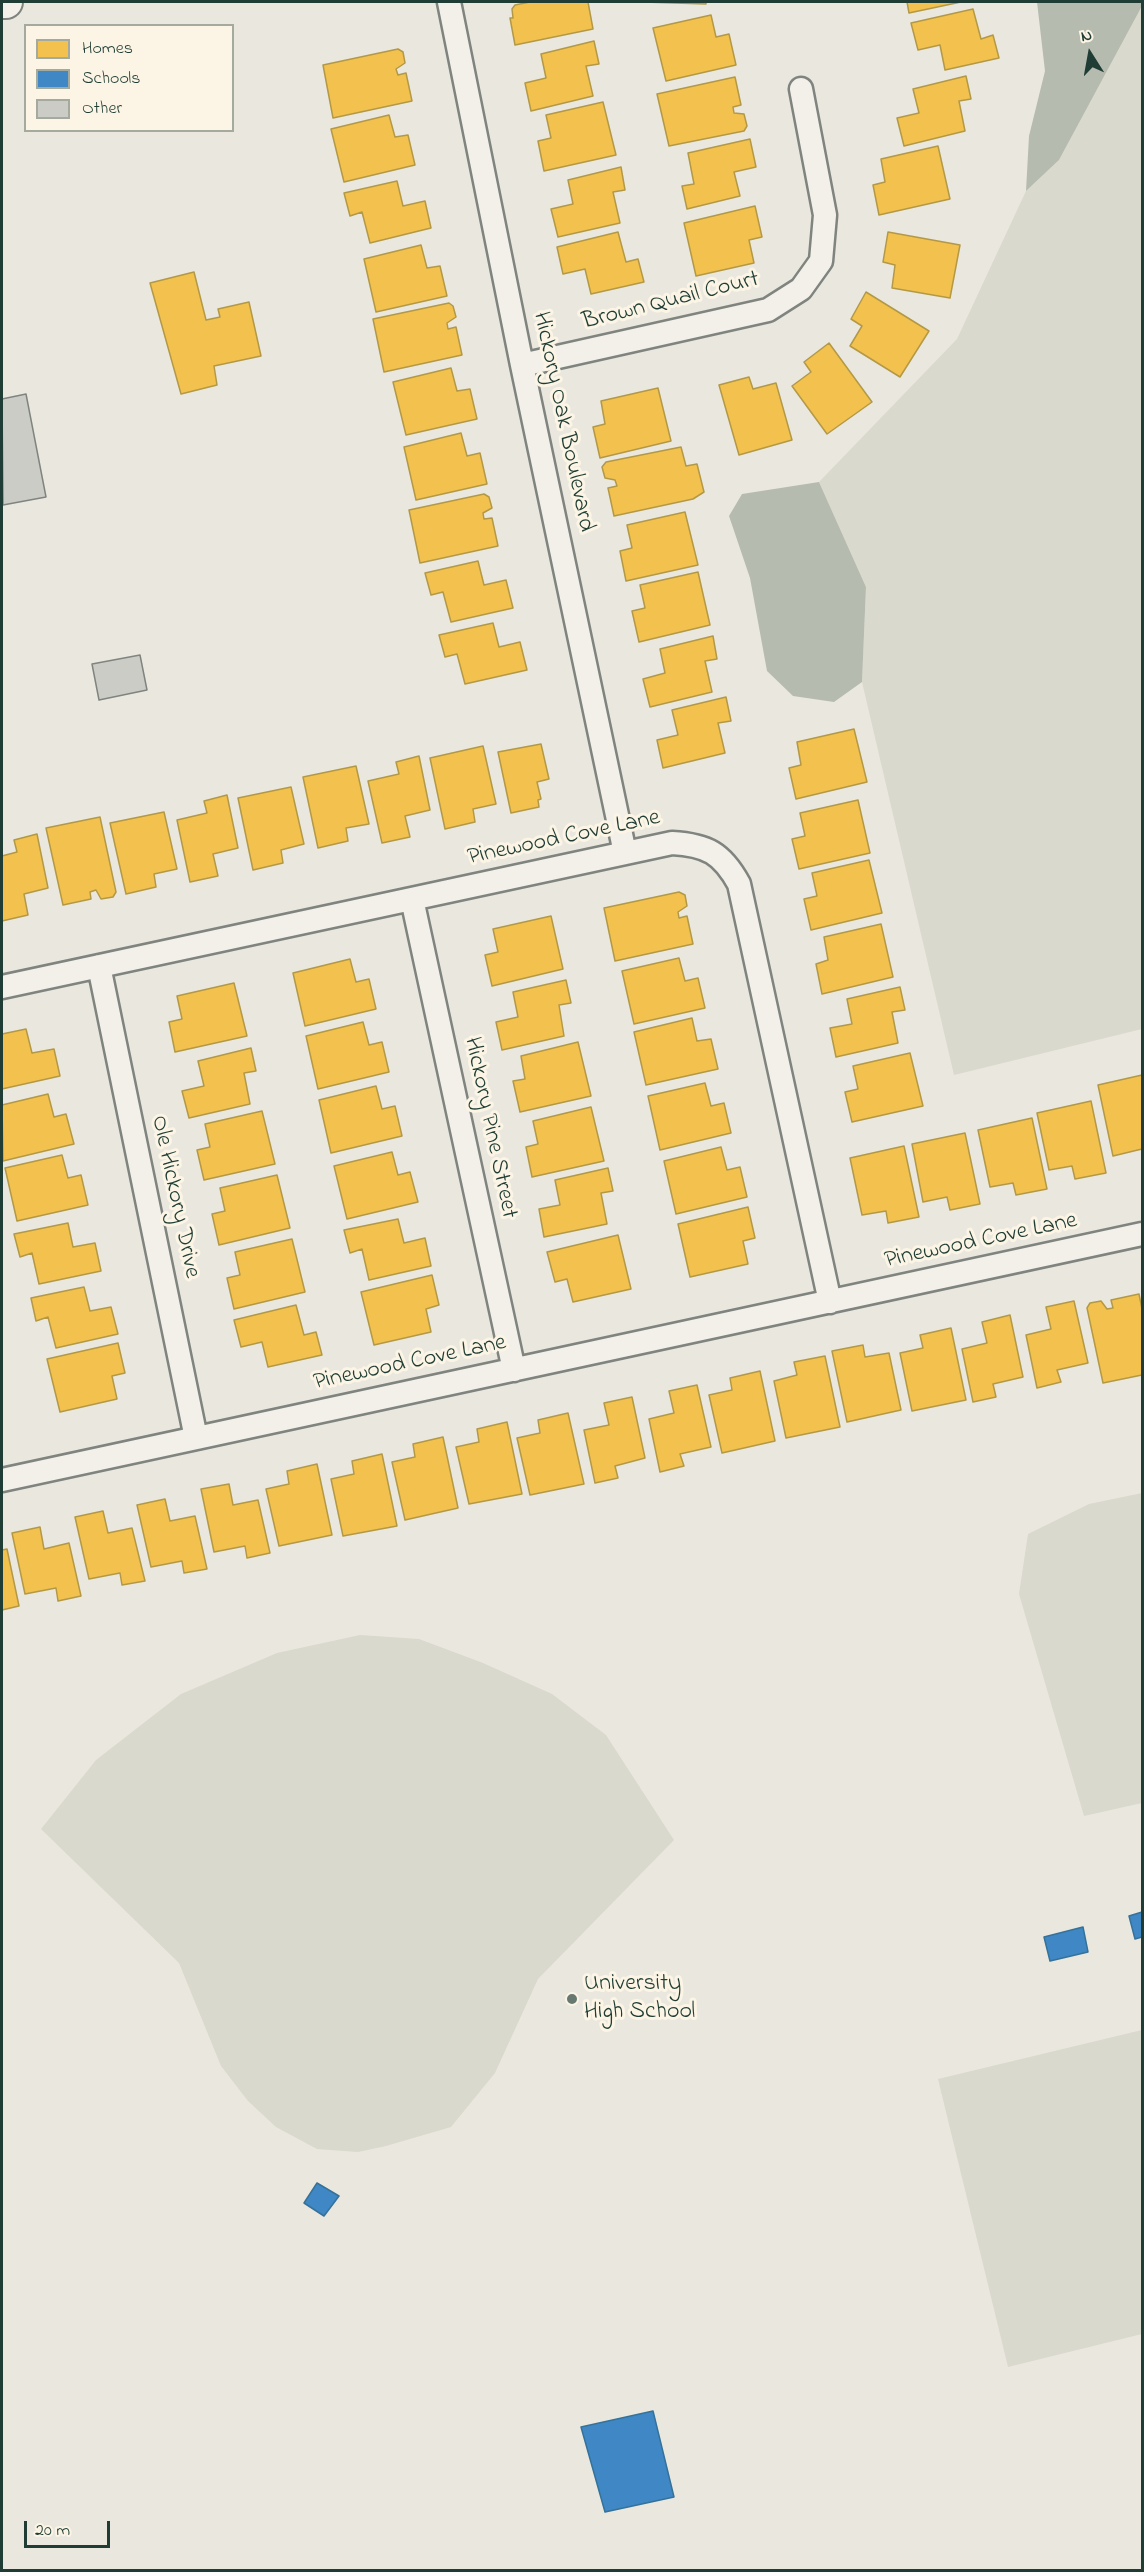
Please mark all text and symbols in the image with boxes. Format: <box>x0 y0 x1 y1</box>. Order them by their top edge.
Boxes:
legend <box>24 24 234 132</box>
north arrow <box>1060 24 1120 84</box>
text: N <box>1079 24 1094 49</box>
text: Homes <box>82 36 133 62</box>
text: Schools <box>82 66 140 92</box>
text: Other <box>82 96 122 122</box>
street label: Brown Quail Court <box>580 266 762 338</box>
street label: Hickory Oak Boulevard <box>525 309 599 535</box>
street label: Pinewood Cove Lane <box>465 805 663 873</box>
street label: Hickory Pine Street <box>456 1035 522 1221</box>
street label: Ole Hickory Drive <box>143 1113 205 1281</box>
street label: Pinewood Cove Lane <box>882 1208 1080 1276</box>
street label: Pinewood Cove Lane <box>311 1330 509 1398</box>
place label: University High School <box>584 1971 695 2027</box>
marker: University High School <box>565 1992 579 2006</box>
scale bar <box>27 2509 112 2547</box>
text: 20 m <box>35 2518 70 2544</box>

